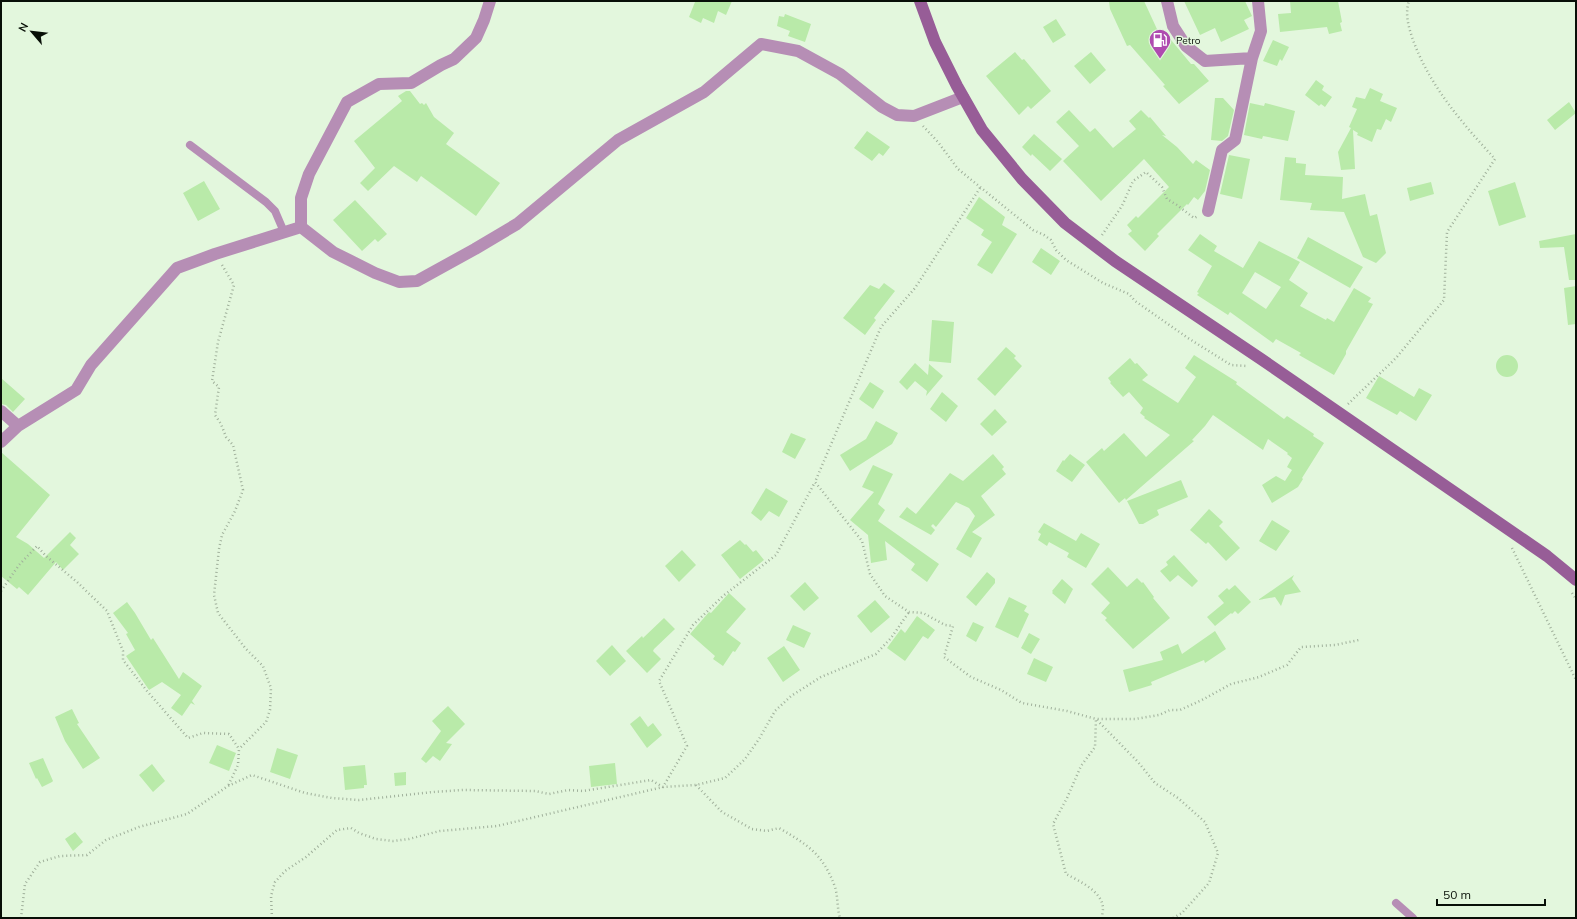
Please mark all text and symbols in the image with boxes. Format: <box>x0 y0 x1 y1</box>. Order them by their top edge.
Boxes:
north arrow <box>12 12 52 52</box>
text: N <box>15 20 31 34</box>
fuel station icon: Petro <box>1147 27 1173 60</box>
place label: Petro <box>1176 34 1201 47</box>
scale bar <box>1437 881 1545 907</box>
text: 50 m <box>1443 887 1471 902</box>

